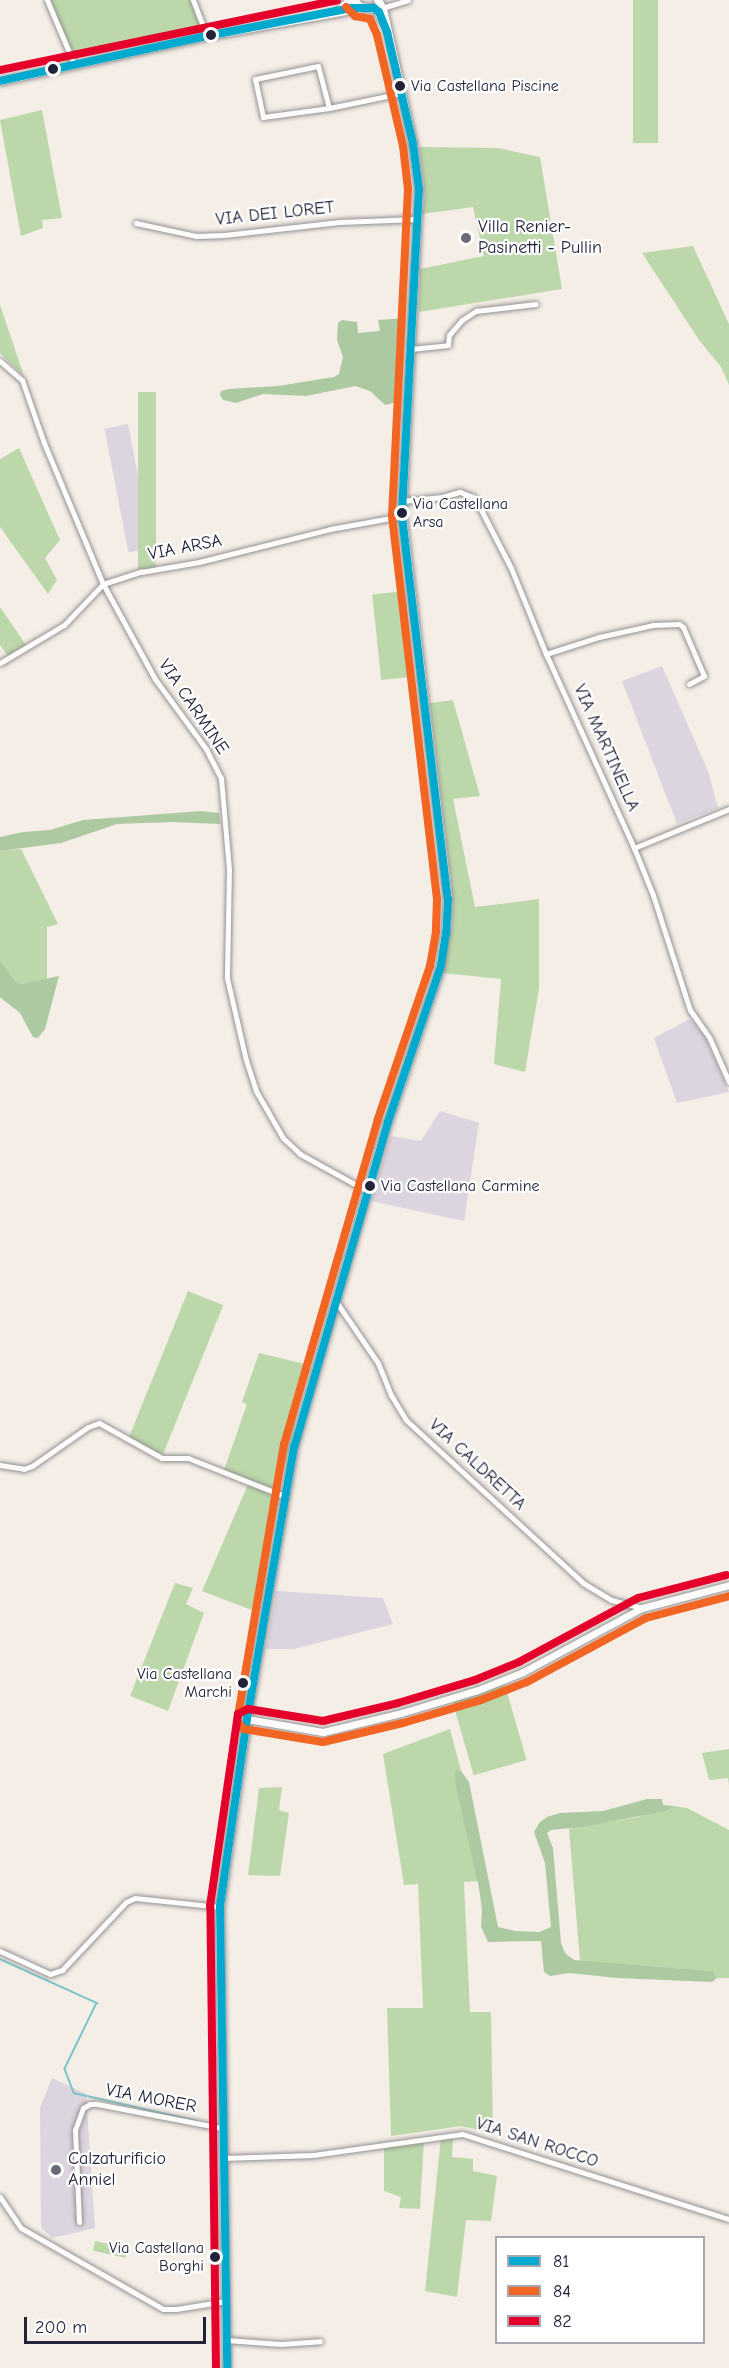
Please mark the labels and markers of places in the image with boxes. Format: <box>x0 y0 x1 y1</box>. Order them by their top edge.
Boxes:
unlabelled marker <box>205 29 217 41</box>
unlabelled marker <box>47 63 59 75</box>
place label: Via Castellana Piscine <box>411 76 559 96</box>
marker: Via Castellana Piscine <box>394 80 406 92</box>
place label: Villa Renier- Pasinetti - Pullin <box>478 217 602 260</box>
marker: Villa Renier- Pasinetti - Pullin <box>459 231 473 245</box>
place label: Via Castellana Arsa <box>413 494 508 532</box>
marker: Via Castellana Arsa <box>396 507 408 519</box>
place label: Via Castellana Carmine <box>381 1176 540 1196</box>
marker: Via Castellana Carmine <box>364 1180 376 1192</box>
place label: Via Castellana Marchi <box>137 1664 232 1702</box>
marker: Via Castellana Marchi <box>237 1677 249 1689</box>
place label: Calzaturificio Anniel <box>68 2149 166 2192</box>
marker: Calzaturificio Anniel <box>49 2163 63 2177</box>
place label: Via Castellana Borghi <box>109 2238 204 2276</box>
marker: Via Castellana Borghi <box>209 2251 221 2263</box>

